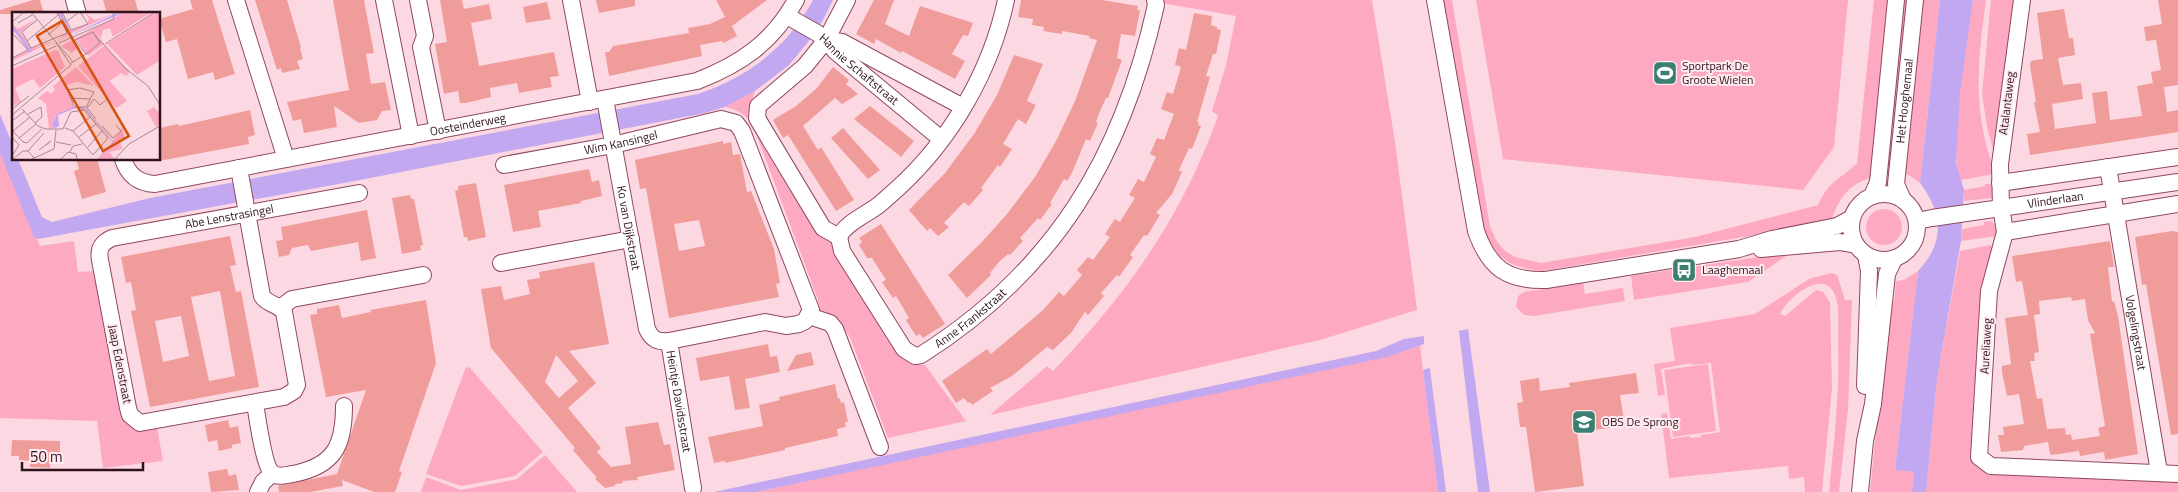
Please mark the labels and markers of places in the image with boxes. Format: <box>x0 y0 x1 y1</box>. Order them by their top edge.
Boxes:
place label: Sportpark De Groote Wielen <box>1682 56 1754 89</box>
sports icon: Sportpark De Groote Wielen <box>1652 60 1678 86</box>
bus stop icon: Laaghemaal <box>1671 257 1697 283</box>
place label: Laaghemaal <box>1702 260 1763 279</box>
school or university icon: OBS De Sprong <box>1571 409 1597 435</box>
place label: OBS De Sprong <box>1602 412 1679 431</box>

